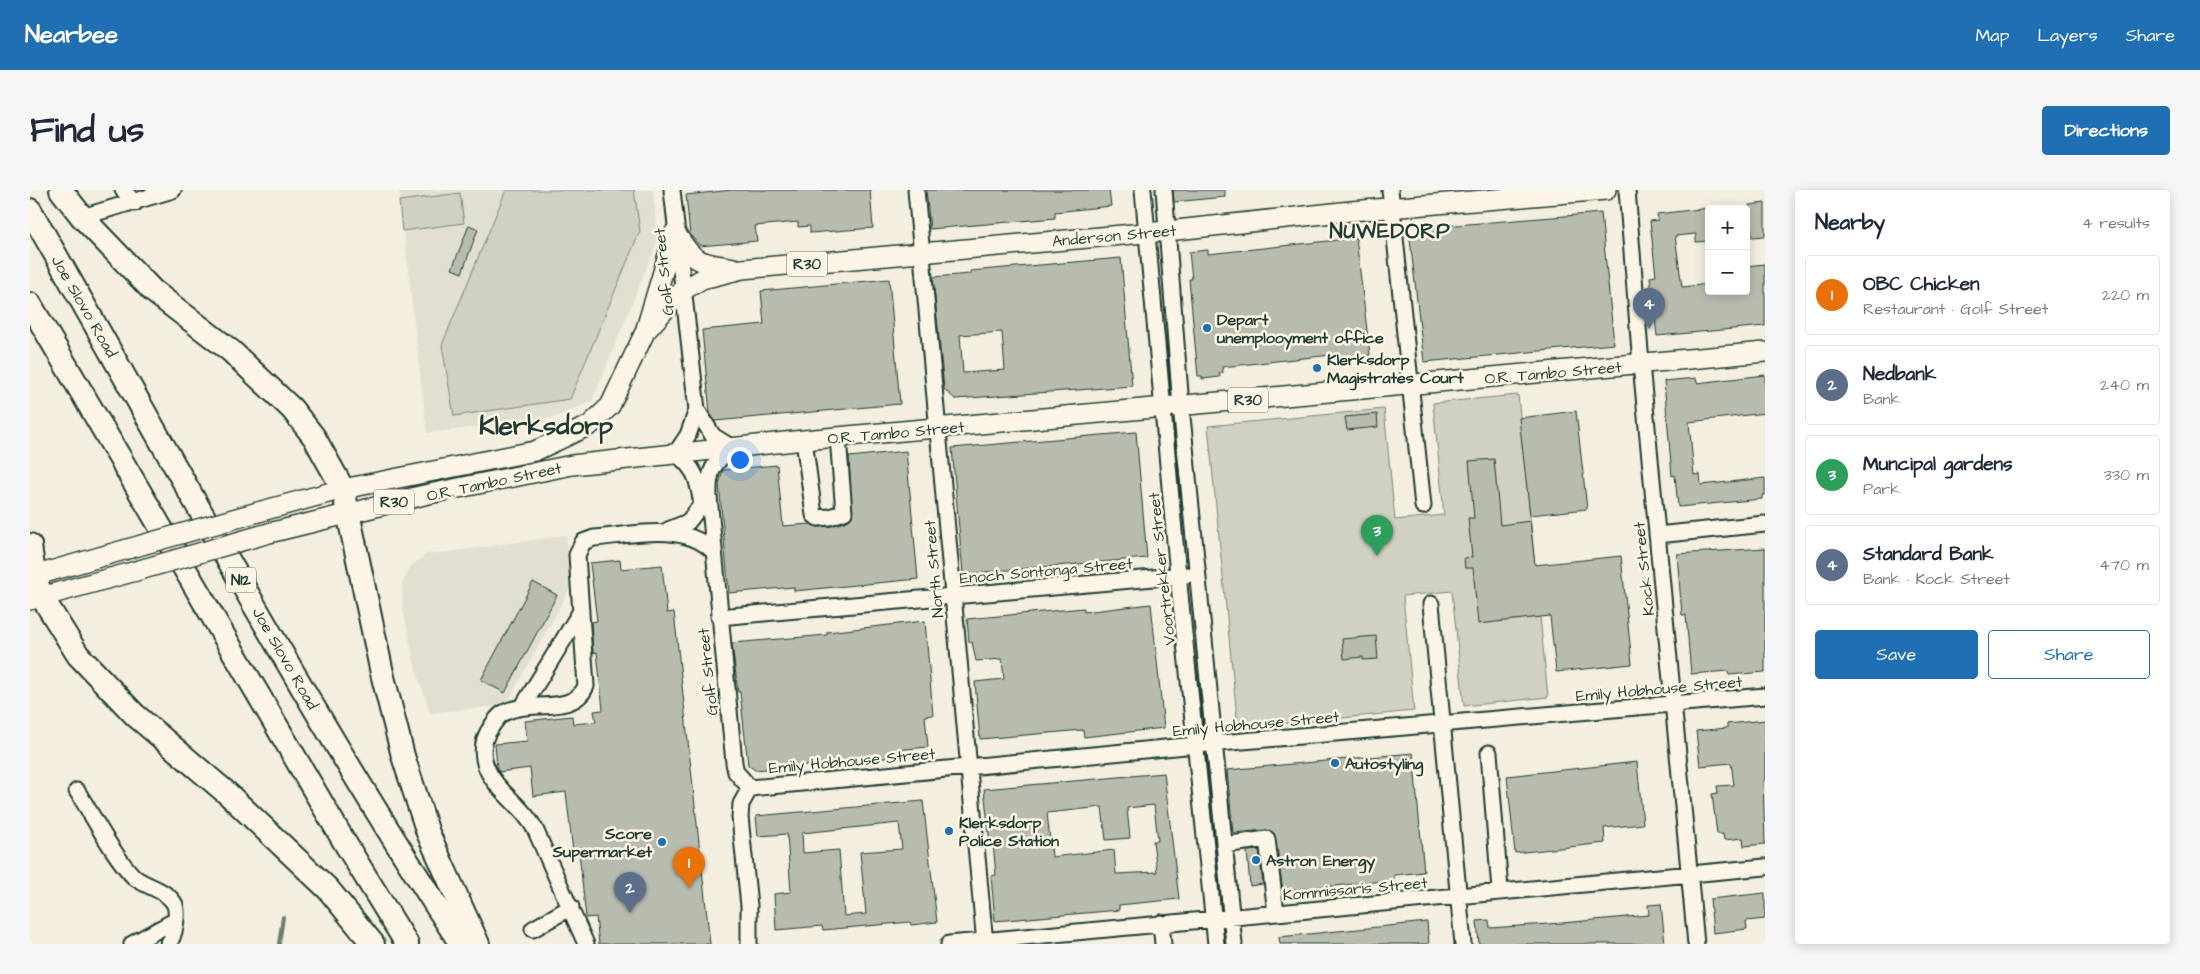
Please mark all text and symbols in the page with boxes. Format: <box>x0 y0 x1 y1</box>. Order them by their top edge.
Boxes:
text: Nearbee <box>25 18 118 52</box>
text: Map <box>1975 23 2009 48</box>
text: Layers <box>2037 23 2098 48</box>
text: Share <box>2126 23 2175 48</box>
text: Find us <box>30 106 144 155</box>
button: Directions <box>2042 106 2170 155</box>
map controls <box>1705 205 1750 295</box>
button: + <box>1705 205 1750 250</box>
text: Nearby <box>1815 208 1885 237</box>
text: 4 results <box>2082 212 2150 234</box>
district label: NUWEDORP <box>1329 217 1451 246</box>
street label: Anderson Street <box>1051 220 1178 252</box>
street label: Golf Street <box>648 227 680 317</box>
button: − <box>1705 250 1750 295</box>
street label: Joe Slovo Road <box>46 251 122 362</box>
road number: R30 <box>787 252 827 276</box>
text: OBC Chicken <box>1863 271 1980 298</box>
text: 1 <box>1831 284 1833 306</box>
text: 220 m <box>2102 284 2149 306</box>
pin: 4 <box>1633 288 1665 329</box>
text: Restaurant · Golf Street <box>1863 298 2048 320</box>
place label: Depart unemplooyment office <box>1216 309 1384 350</box>
marker: Depart unemplooyment office <box>1201 322 1213 334</box>
place label: Klerksdorp Magistrates Court <box>1327 349 1464 391</box>
street label: O.R. Tambo Street <box>1484 356 1623 390</box>
text: Nedbank <box>1863 361 1936 388</box>
marker: Klerksdorp Magistrates Court <box>1311 362 1323 374</box>
text: 2 <box>1827 374 1837 396</box>
text: 240 m <box>2100 374 2149 396</box>
road number: R30 <box>1228 388 1268 412</box>
text: Bank <box>1863 388 1900 410</box>
district label: Klerksdorp <box>479 408 614 444</box>
street label: O.R. Tambo Street <box>827 416 966 450</box>
your location <box>727 447 753 473</box>
text: Muncipal gardens <box>1863 451 2013 478</box>
street label: O.R. Tambo Street <box>425 457 564 507</box>
text: 3 <box>1828 464 1836 486</box>
text: 330 m <box>2104 464 2149 486</box>
text: Park <box>1863 478 1900 500</box>
road number: R30 <box>374 490 414 514</box>
street label: Voortrekker Street <box>1143 491 1181 646</box>
pin: 3 <box>1361 515 1393 556</box>
street label: North Street <box>919 519 949 619</box>
street label: Kock Street <box>1628 520 1660 617</box>
text: Standard Bank <box>1863 541 1994 568</box>
street label: Enoch Sontonga Street <box>959 552 1134 591</box>
text: 4 <box>1827 554 1837 576</box>
text: 470 m <box>2099 554 2149 576</box>
road number: N12 <box>226 568 256 592</box>
text: Bank · Kock Street <box>1863 568 2010 590</box>
street label: Joe Slovo Road <box>247 603 323 714</box>
street label: Golf Street <box>692 627 724 717</box>
button: Save <box>1815 630 1978 679</box>
button: Share <box>1988 630 2150 679</box>
street label: Emily Hobhouse Street <box>1575 671 1744 708</box>
street label: Emily Hobhouse Street <box>1172 706 1341 743</box>
street label: Emily Hobhouse Street <box>768 743 937 780</box>
place label: Autostyling <box>1345 753 1424 777</box>
marker: Autostyling <box>1329 757 1341 769</box>
place label: Klerksdorp Police Station <box>959 812 1059 852</box>
place label: Score Supermarket <box>552 823 653 863</box>
marker: Klerksdorp Police Station <box>943 825 955 837</box>
marker: Score Supermarket <box>656 836 668 848</box>
pin: 1 <box>673 847 705 888</box>
place label: Astron Energy <box>1266 850 1375 874</box>
marker: Astron Energy <box>1250 854 1262 866</box>
pin: 2 <box>614 872 646 913</box>
street label: Kommissaris Street <box>1282 872 1429 906</box>

